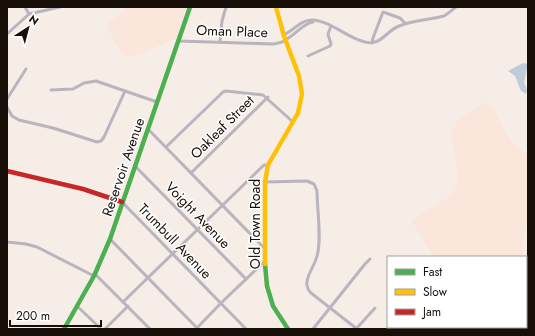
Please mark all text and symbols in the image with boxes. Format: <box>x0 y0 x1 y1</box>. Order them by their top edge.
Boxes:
north arrow <box>8 8 48 48</box>
text: N <box>26 11 42 29</box>
street label: Oman Place <box>196 20 268 42</box>
street label: Oakleaf Street <box>186 90 259 163</box>
street label: Reservoir Avenue <box>97 115 149 219</box>
street label: Voight Avenue <box>161 177 235 253</box>
street label: Old Town Road <box>245 179 265 269</box>
street label: Trumbull Avenue <box>134 199 216 283</box>
legend <box>387 256 527 328</box>
text: Fast <box>423 263 442 281</box>
text: Slow <box>423 283 448 301</box>
scale bar <box>10 302 101 328</box>
text: Jam <box>421 303 441 321</box>
text: 200 m <box>16 307 50 325</box>

